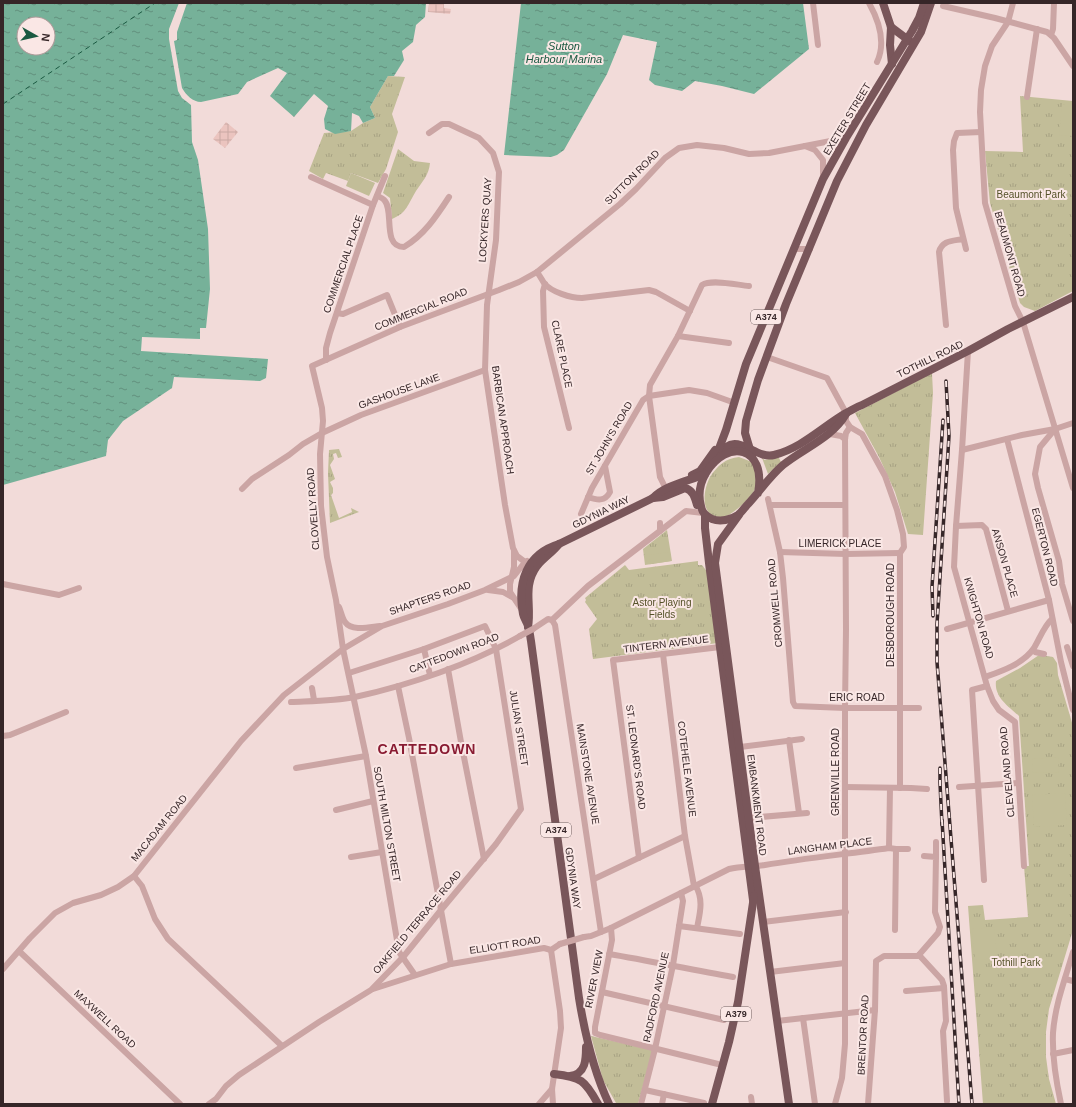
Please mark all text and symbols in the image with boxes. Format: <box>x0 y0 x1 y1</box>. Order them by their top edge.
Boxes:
north arrow <box>16 16 56 56</box>
text: N <box>39 33 52 42</box>
water label: Sutton Harbour Marina <box>526 40 602 65</box>
street label: EXETER STREET <box>821 81 873 157</box>
street label: SUTTON ROAD <box>602 147 662 207</box>
street label: LOCKYERS QUAY <box>477 177 493 263</box>
park label: Beaumont Park <box>997 189 1066 200</box>
street label: BEAUMONT ROAD <box>993 210 1027 298</box>
street label: COMMERCIAL PLACE <box>321 213 365 314</box>
street label: COMMERCIAL ROAD <box>373 285 469 333</box>
road number: A374 <box>751 310 781 324</box>
street label: CLARE PLACE <box>549 319 575 389</box>
street label: TOTHILL ROAD <box>895 338 965 380</box>
street label: BARBICAN APPROACH <box>490 365 516 475</box>
street label: GASHOUSE LANE <box>357 371 441 411</box>
street label: ST JOHN'S ROAD <box>584 399 634 477</box>
street label: CLOVELLY ROAD <box>305 467 321 551</box>
street label: GDYNIA WAY <box>571 493 632 531</box>
street label: EGERTON ROAD <box>1030 506 1060 588</box>
street label: ANSON PLACE <box>990 527 1020 599</box>
street label: LIMERICK PLACE <box>799 538 882 549</box>
street label: CROMWELL ROAD <box>766 558 784 648</box>
street label: DESBOROUGH ROAD <box>885 563 896 667</box>
street label: KNIGHTON ROAD <box>962 576 996 660</box>
street label: SHAPTERS ROAD <box>388 579 472 617</box>
park label: Astor Playing Fields <box>633 597 691 620</box>
street label: CATTEDOWN ROAD <box>408 631 500 675</box>
street label: TINTERN AVENUE <box>623 633 710 655</box>
street label: JULIAN STREET <box>508 689 530 767</box>
street label: ERIC ROAD <box>829 692 885 703</box>
street label: ST. LEONARD'S ROAD <box>624 704 648 810</box>
street label: COTEHELE AVENUE <box>676 720 698 818</box>
street label: MAINSTONE AVENUE <box>575 723 601 825</box>
street label: CLEVELAND ROAD <box>998 726 1016 818</box>
street label: GRENVILLE ROAD <box>830 728 841 816</box>
district label: CATTEDOWN <box>378 741 476 757</box>
street label: EMBANKMENT ROAD <box>745 754 769 856</box>
street label: SOUTH MILTON STREET <box>371 765 403 883</box>
street label: MACADAM ROAD <box>129 792 189 864</box>
road number: A374 <box>541 823 571 837</box>
street label: LANGHAM PLACE <box>787 835 873 857</box>
street label: GDYNIA WAY <box>563 846 583 910</box>
street label: OAKFIELD TERRACE ROAD <box>371 868 463 976</box>
street label: ELLIOTT ROAD <box>469 934 541 956</box>
street label: RIVER VIEW <box>583 948 605 1009</box>
street label: RADFORD AVENUE <box>641 951 671 1043</box>
park label: Tothill Park <box>992 957 1041 968</box>
street label: MAXWELL ROAD <box>72 988 138 1050</box>
street label: BRENTOR ROAD <box>855 995 871 1075</box>
road number: A379 <box>721 1007 751 1021</box>

